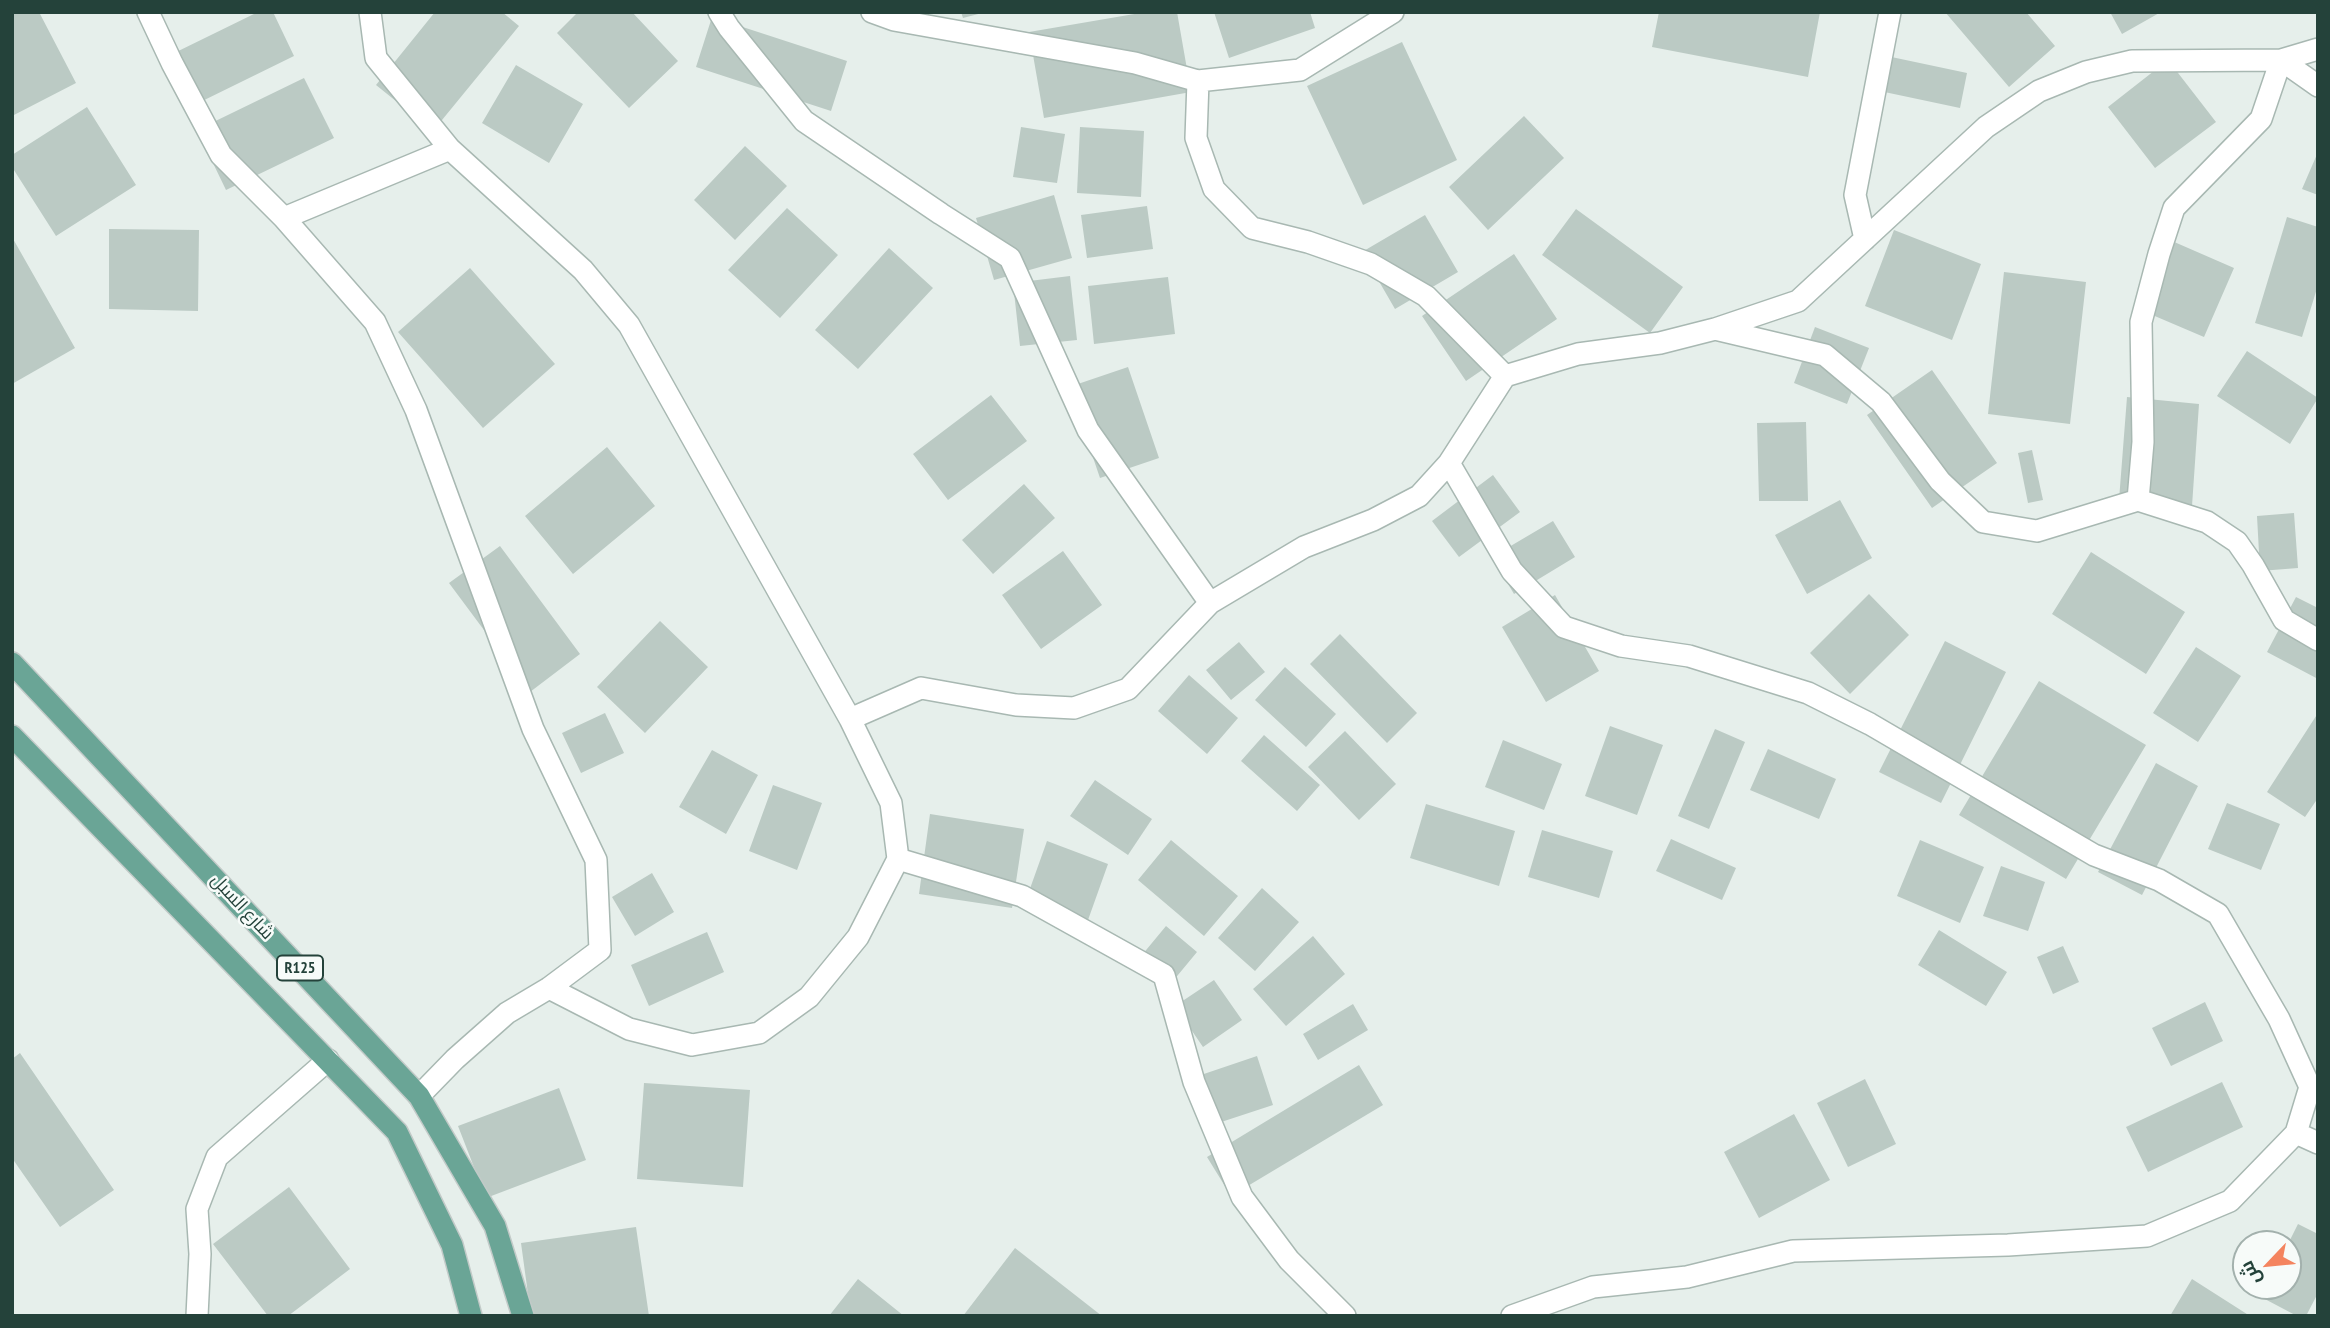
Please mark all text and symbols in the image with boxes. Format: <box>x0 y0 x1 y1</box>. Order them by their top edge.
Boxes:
street label: شارع السبل <box>206 870 278 944</box>
road number: R125 <box>277 956 323 980</box>
north arrow <box>2232 1230 2302 1300</box>
text: ش <box>2234 1257 2266 1290</box>

